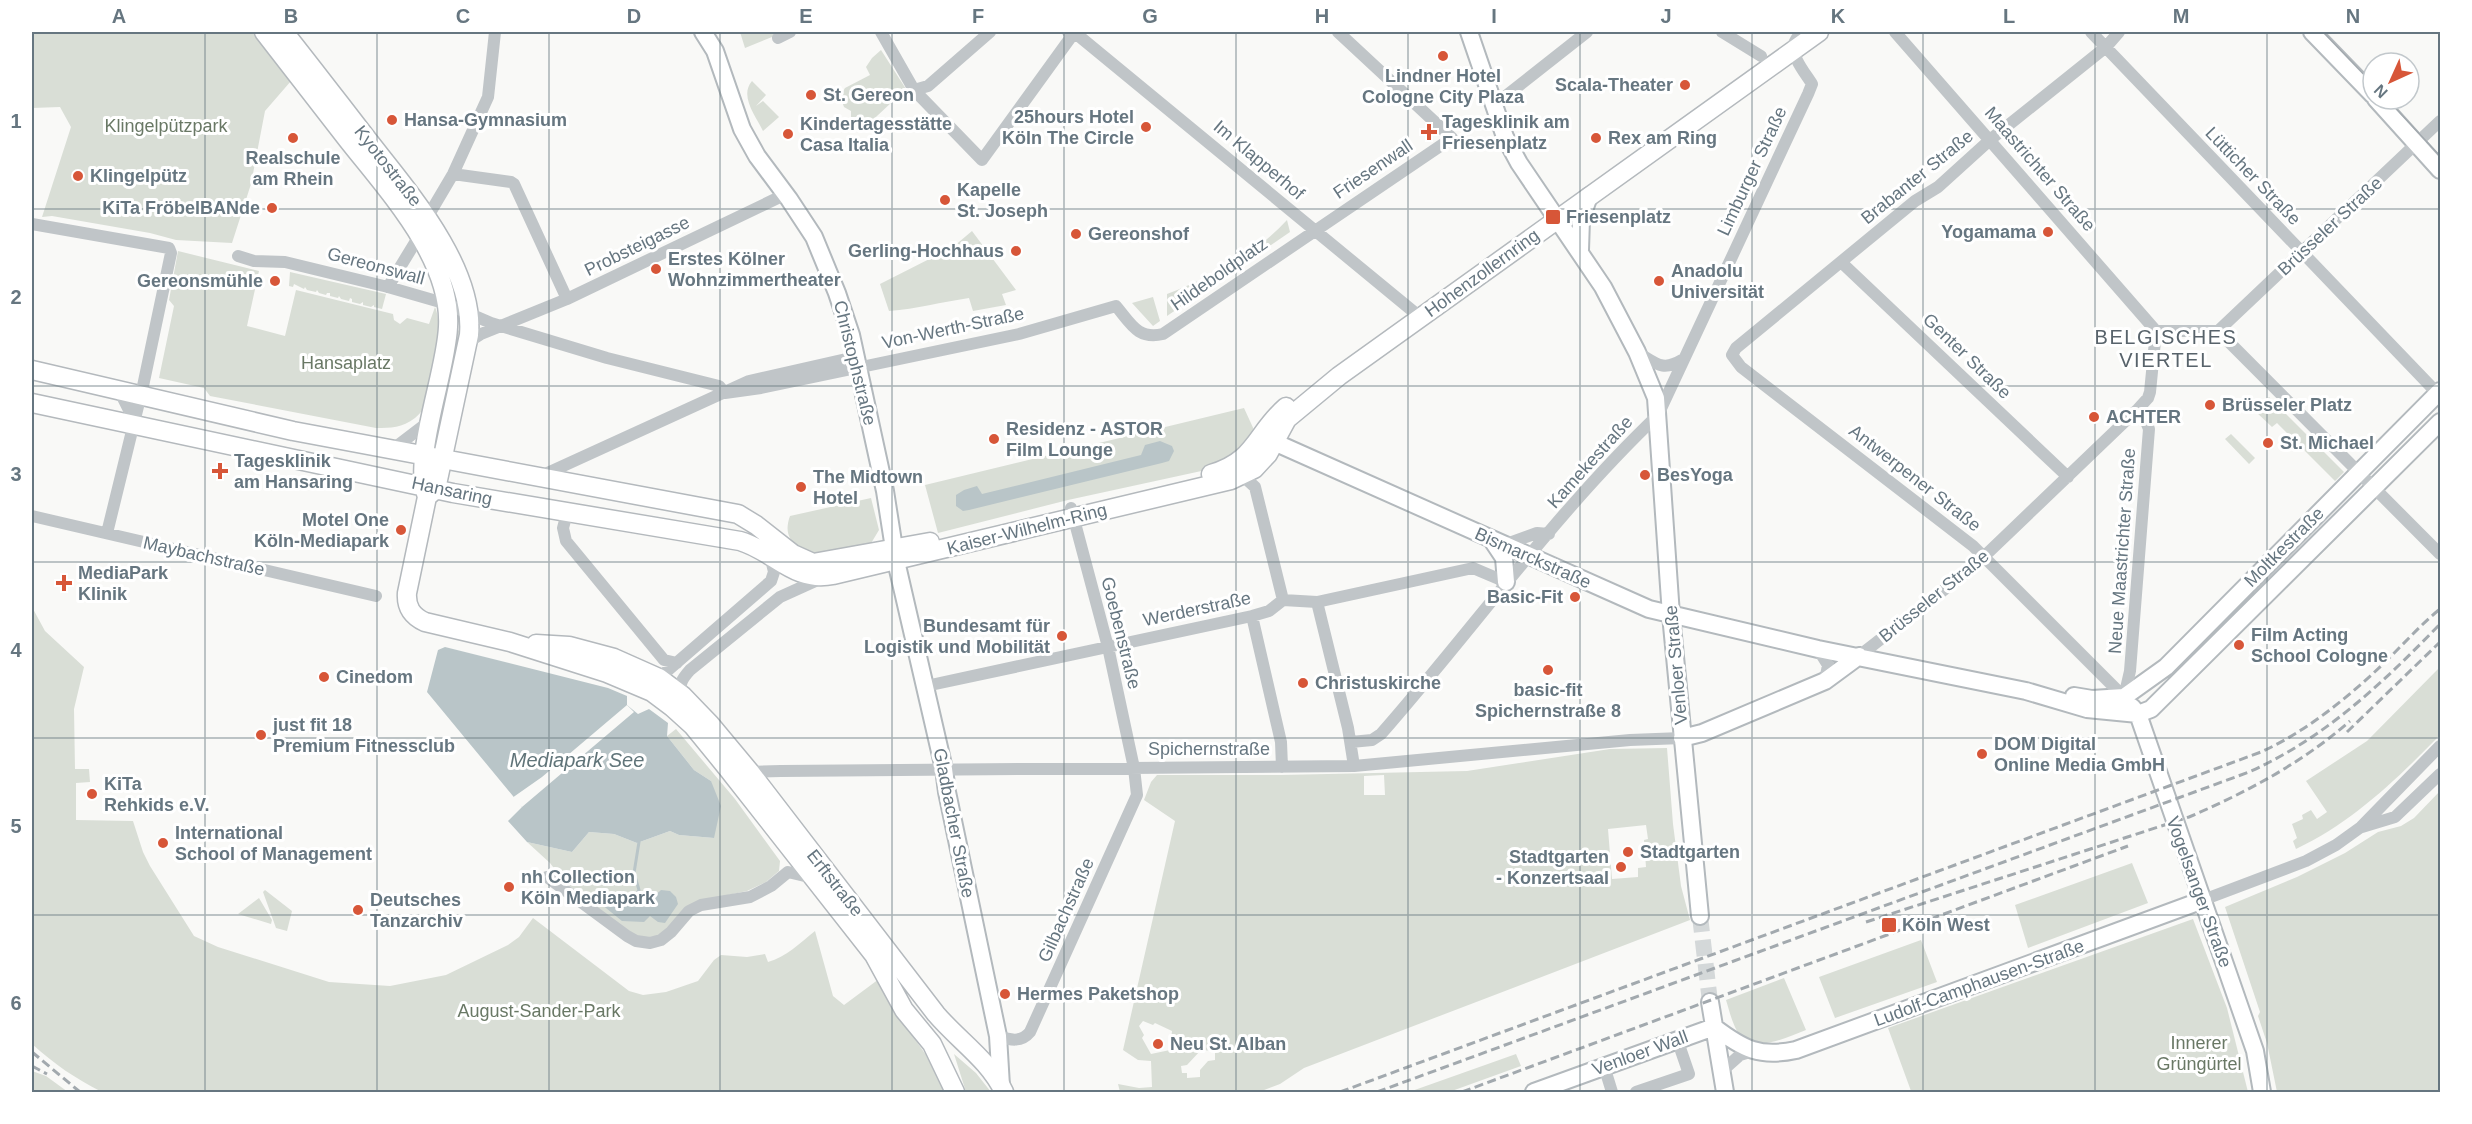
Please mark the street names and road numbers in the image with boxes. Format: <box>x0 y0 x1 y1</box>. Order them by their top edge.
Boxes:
street label: Limburger Straße <box>1713 103 1791 239</box>
street label: Maastrichter Straße <box>1981 103 2099 235</box>
street label: Im Klapperhof <box>1210 116 1309 204</box>
street label: Kyotostraße <box>350 122 426 210</box>
street label: Lütticher Straße <box>2201 123 2305 229</box>
street label: Brabanter Straße <box>1857 126 1977 228</box>
street label: Friesenwall <box>1330 135 1416 203</box>
street label: Brüsseler Straße <box>2274 173 2386 279</box>
street label: Probsteigasse <box>581 212 693 280</box>
street label: Hohenzollernring <box>1421 225 1543 321</box>
street label: Hildeboldplatz <box>1167 233 1271 315</box>
street label: Gereonswall <box>325 243 427 289</box>
street label: Christophstraße <box>830 298 880 428</box>
street label: Von-Werth-Straße <box>880 303 1026 353</box>
street label: Genter Straße <box>1919 309 2015 403</box>
street label: Kamekestraße <box>1543 412 1637 512</box>
street label: Antwerpener Straße <box>1845 421 1985 535</box>
street label: Neue Maastrichter Straße <box>2105 448 2139 654</box>
street label: Hansaring <box>410 473 494 509</box>
street label: Kaiser-Wilhelm-Ring <box>945 499 1109 559</box>
street label: Moltkestraße <box>2240 503 2328 591</box>
street label: Bismarckstraße <box>1472 523 1594 593</box>
street label: Maybachstraße <box>141 532 267 580</box>
street label: Brüsseler Straße <box>1875 546 1993 646</box>
street label: Goebenstraße <box>1097 575 1145 691</box>
street label: Werderstraße <box>1141 588 1253 630</box>
street label: Venloer Straße <box>1661 604 1691 726</box>
street label: Spichernstraße <box>1148 739 1270 759</box>
street label: Gladbacher Straße <box>930 746 978 900</box>
street label: Vogelsanger Straße <box>2162 814 2236 970</box>
street label: Erftstraße <box>803 846 867 920</box>
street label: Gilbachstraße <box>1034 855 1098 965</box>
street label: Ludolf-Camphausen-Straße <box>1871 936 2087 1030</box>
street label: Venloer Wall <box>1589 1026 1691 1080</box>

